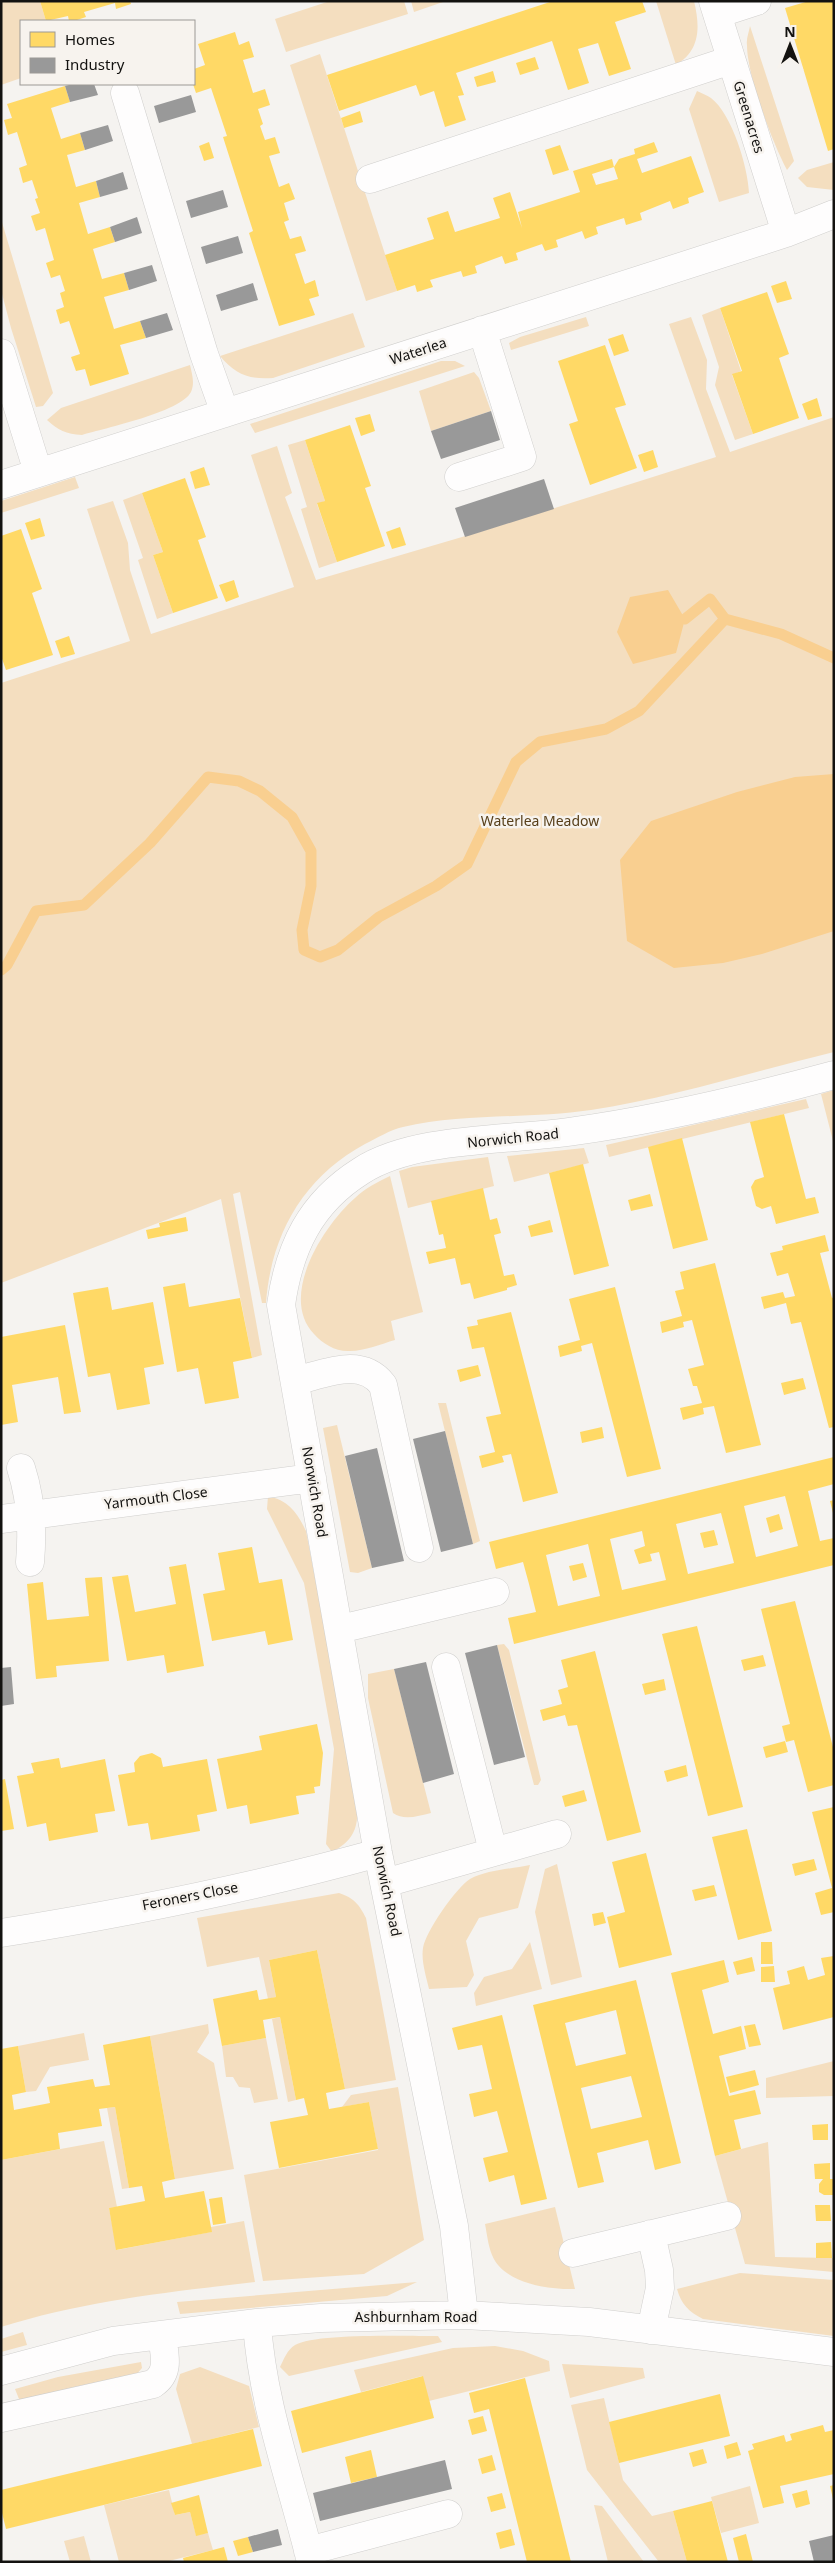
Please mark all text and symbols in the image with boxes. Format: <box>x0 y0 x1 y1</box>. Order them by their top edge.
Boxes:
legend <box>20 20 195 85</box>
north arrow <box>765 20 815 70</box>
text: N <box>784 22 796 41</box>
text: Homes <box>65 29 115 49</box>
text: Industry <box>65 54 125 74</box>
street label: Greenacres <box>729 78 770 156</box>
street label: Waterlea <box>387 332 449 369</box>
park label: Waterlea Meadow <box>481 811 599 830</box>
street label: Norwich Road <box>466 1123 560 1152</box>
street label: Norwich Road <box>298 1445 333 1539</box>
street label: Yarmouth Close <box>103 1482 209 1513</box>
street label: Norwich Road <box>369 1844 406 1938</box>
street label: Feroners Close <box>140 1877 240 1914</box>
street label: Ashburnham Road <box>355 2307 477 2326</box>

